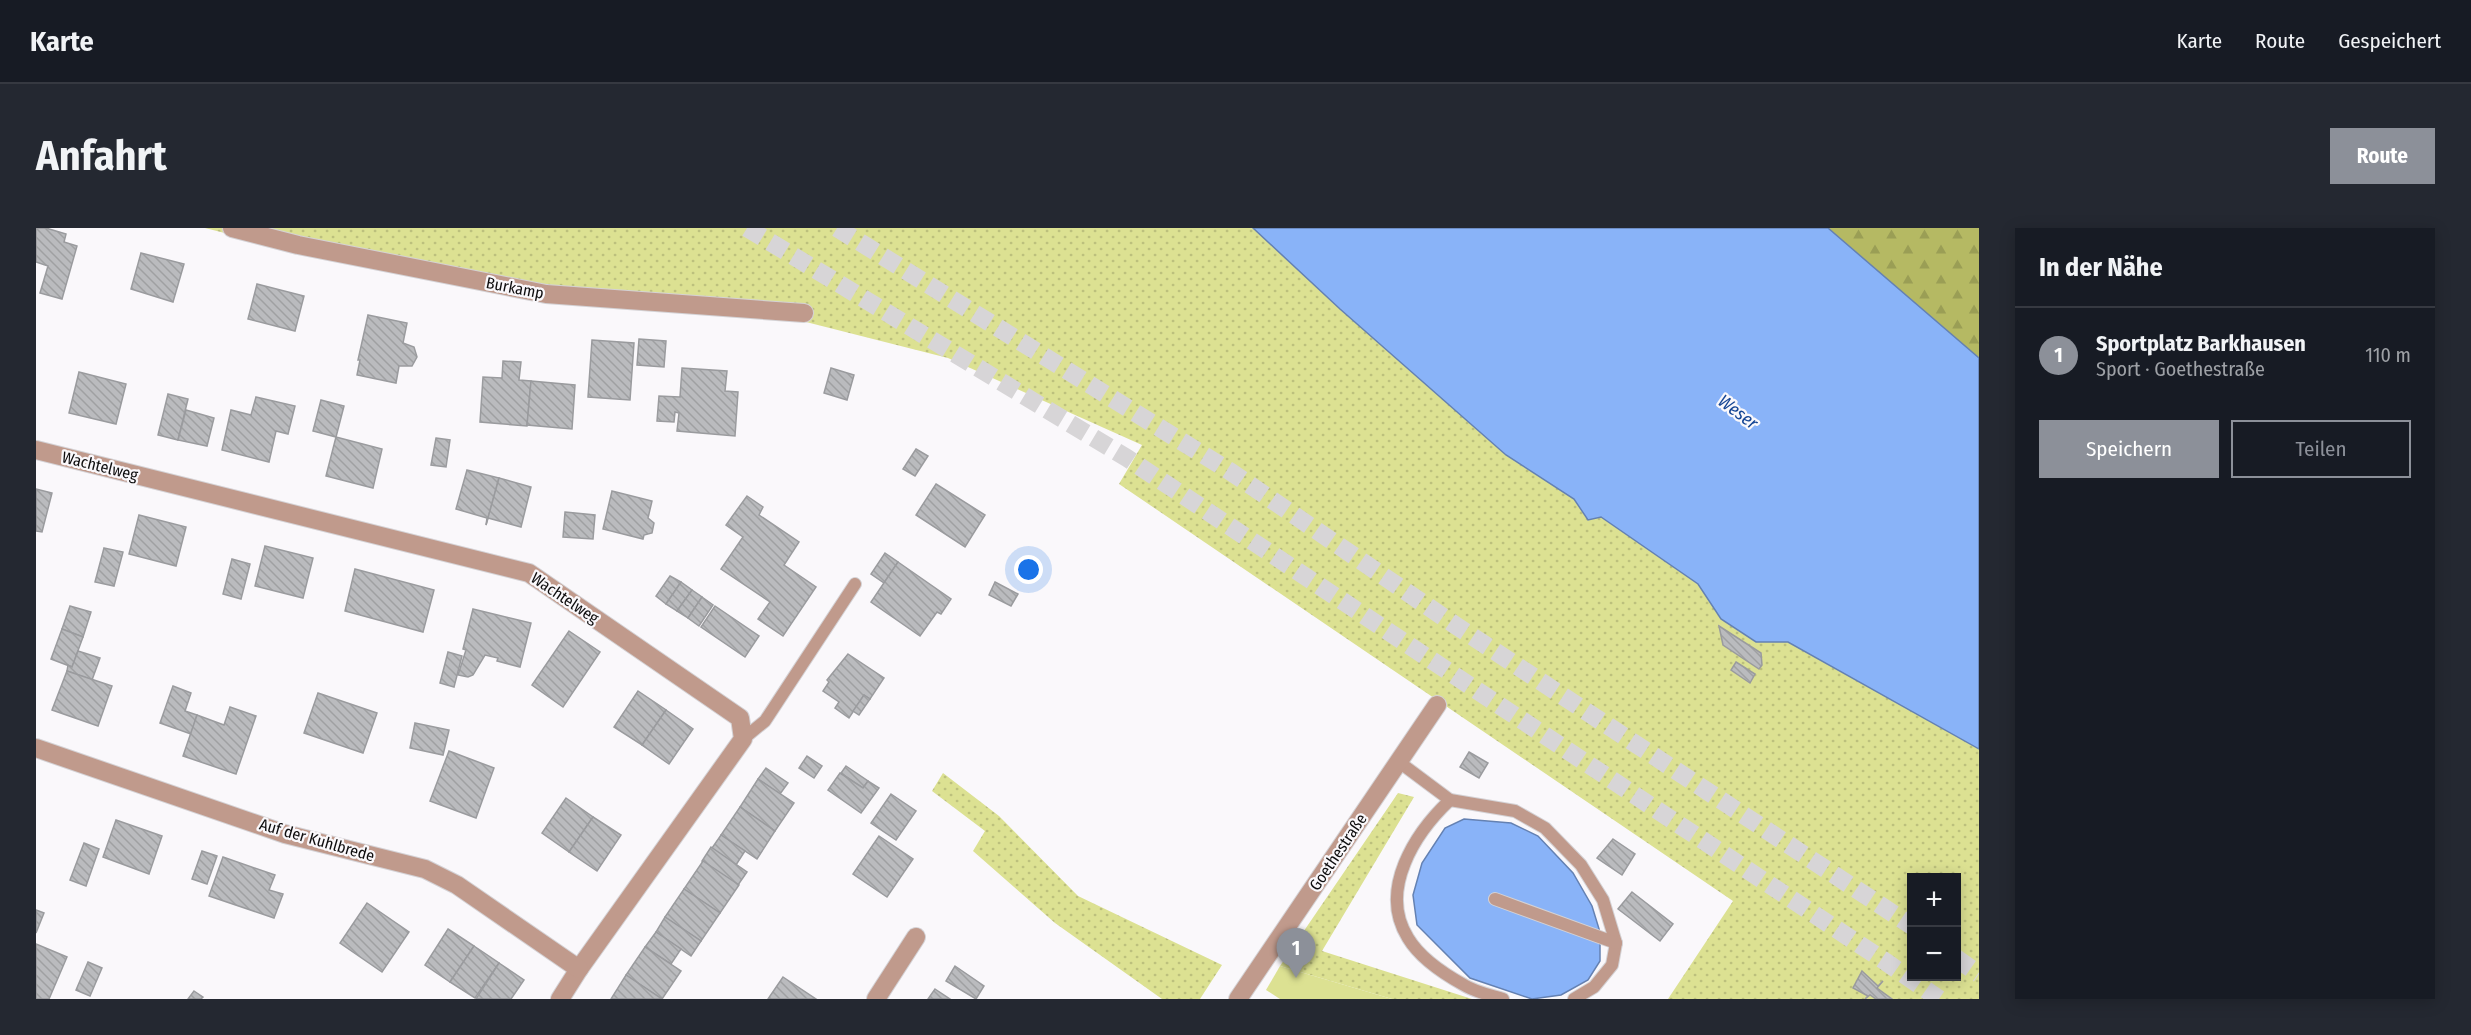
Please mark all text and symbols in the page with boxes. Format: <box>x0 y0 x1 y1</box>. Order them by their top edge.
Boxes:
text: Karte <box>30 25 94 58</box>
text: Karte <box>2177 28 2222 54</box>
text: Route <box>2255 28 2305 54</box>
text: Gespeichert <box>2338 28 2441 54</box>
button: Route <box>2330 128 2435 184</box>
text: Anfahrt <box>36 131 167 181</box>
text: In der Nähe <box>2039 252 2163 283</box>
street label: Burkamp <box>484 273 546 303</box>
text: Sportplatz Barkhausen <box>2096 330 2306 357</box>
text: 1 <box>2054 343 2063 367</box>
text: 110 m <box>2365 343 2411 367</box>
text: Sport · Goethestraße <box>2096 357 2265 381</box>
water label: Weser <box>1714 390 1763 435</box>
button: Speichern <box>2039 420 2219 478</box>
button: Teilen <box>2231 420 2411 478</box>
street label: Wachtelweg <box>60 447 140 485</box>
your location <box>1014 555 1043 584</box>
street label: Wachtelweg <box>527 568 603 628</box>
street label: Goethestraße <box>1305 810 1371 894</box>
street label: Auf der Kuhlbrede <box>257 815 377 866</box>
map controls <box>1907 873 1961 981</box>
button: + <box>1907 873 1961 927</box>
button: − <box>1907 927 1961 981</box>
pin: 1 <box>1276 928 1316 978</box>

